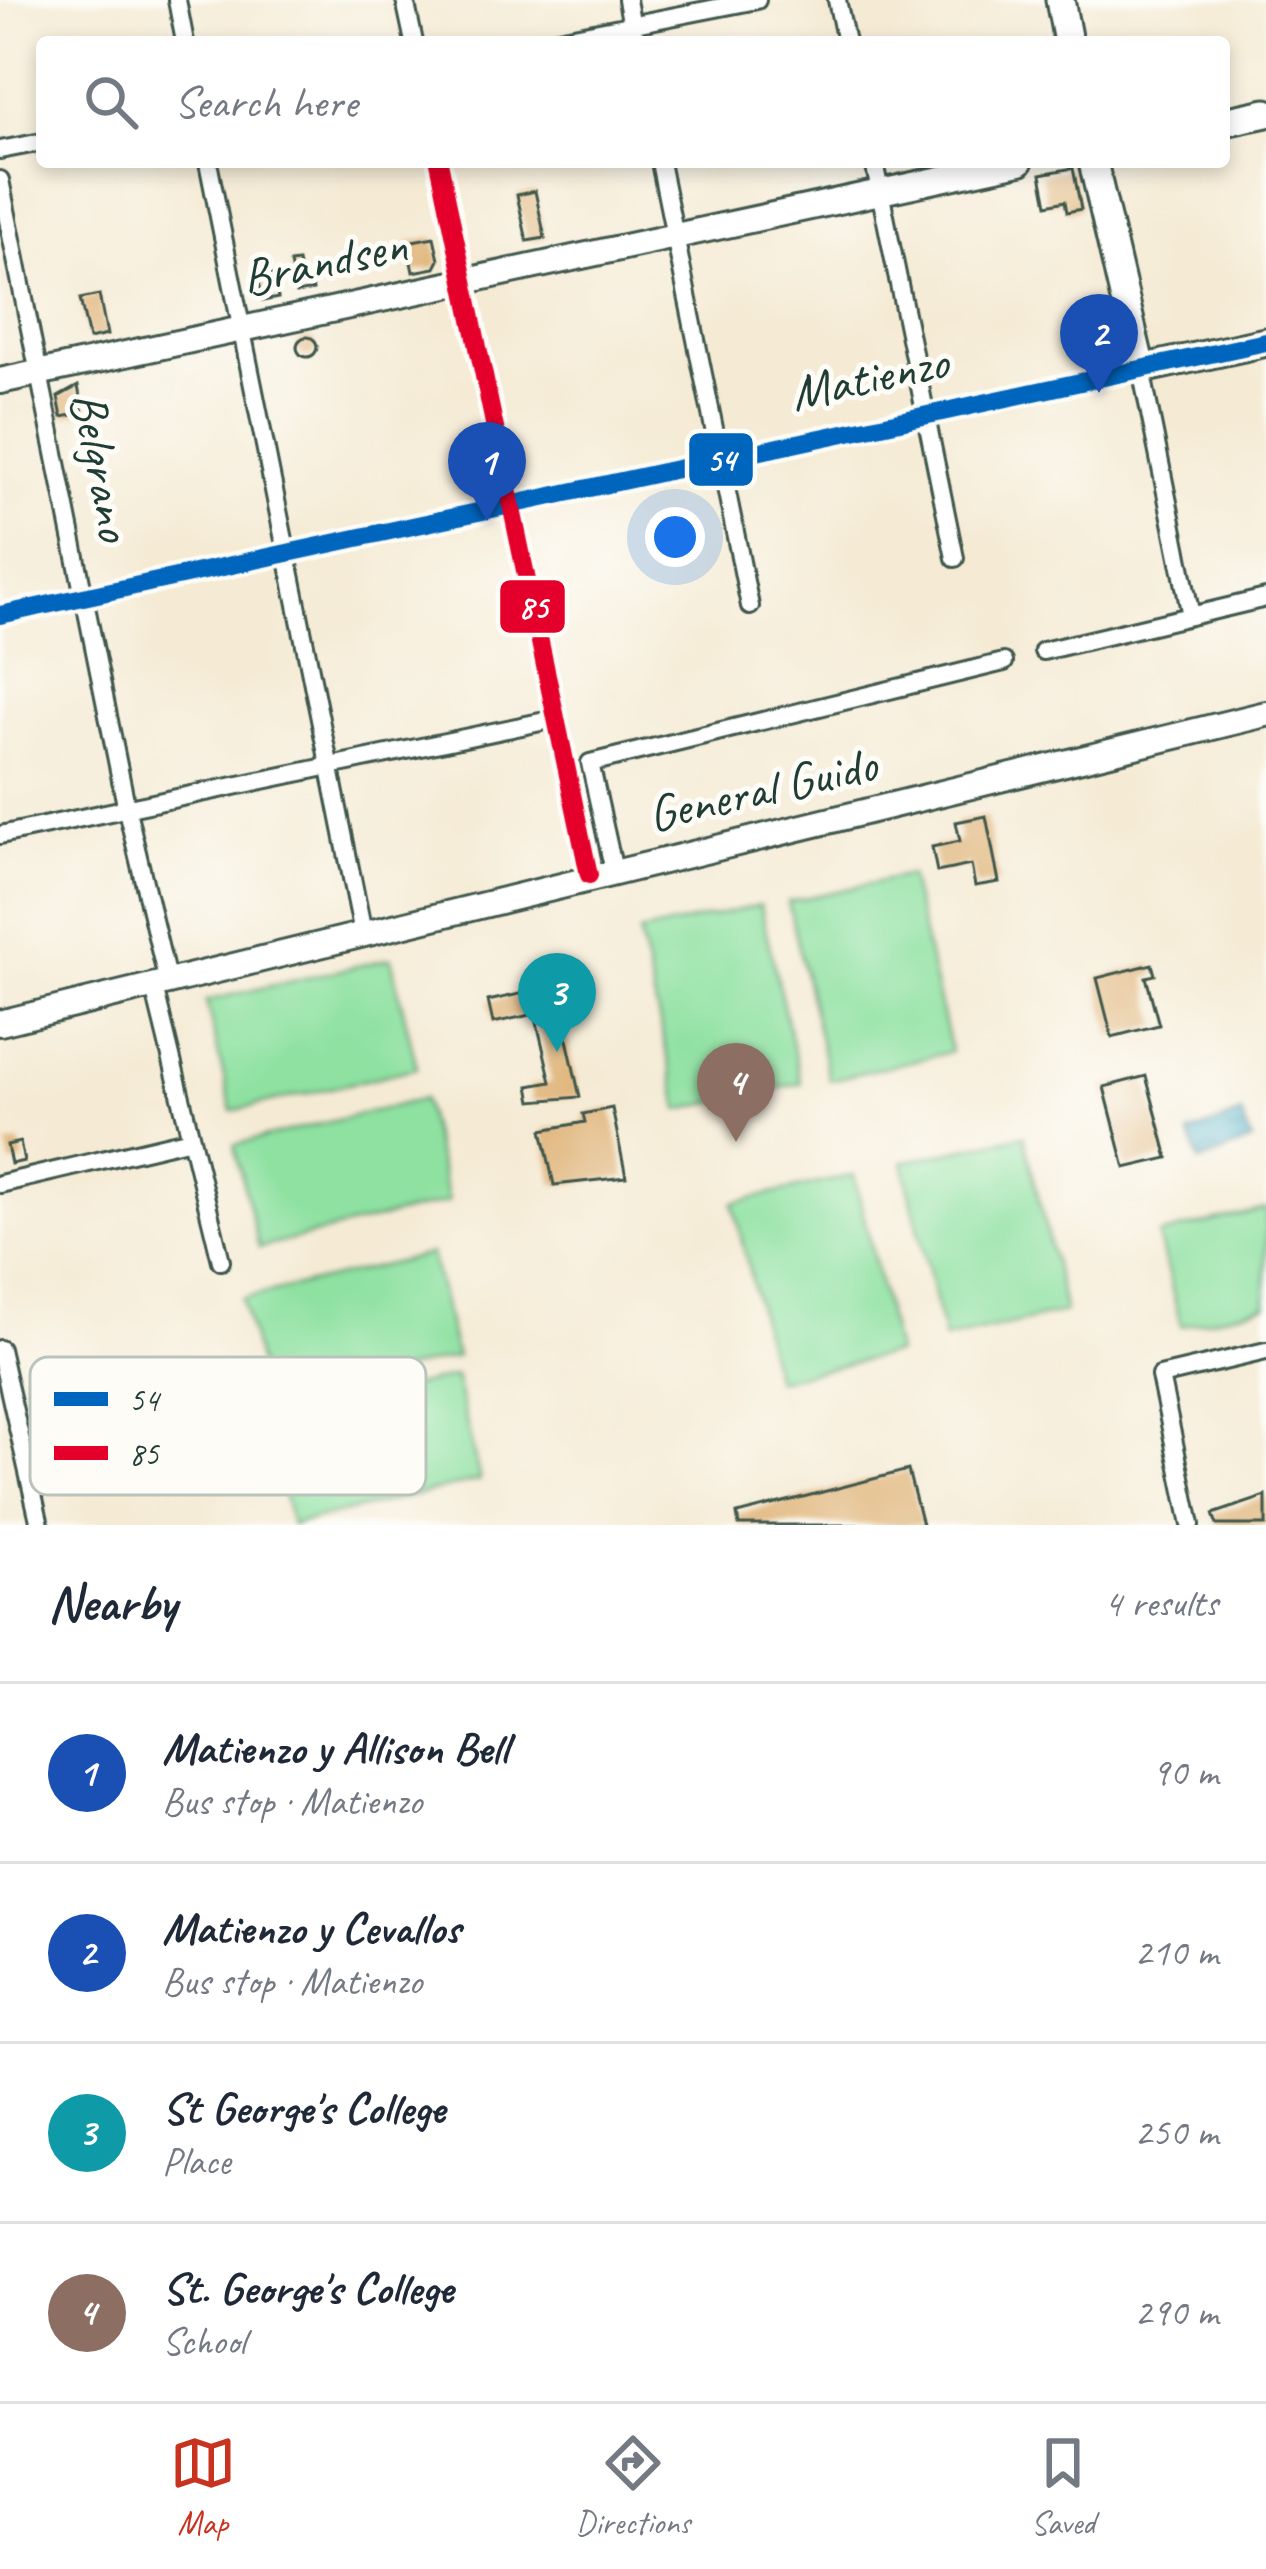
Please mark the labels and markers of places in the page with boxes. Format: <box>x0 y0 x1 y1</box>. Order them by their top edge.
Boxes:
pin: 2 <box>1060 294 1138 393</box>
pin: 1 <box>448 422 526 521</box>
pin: 3 <box>518 953 596 1052</box>
pin: 4 <box>697 1043 775 1142</box>

